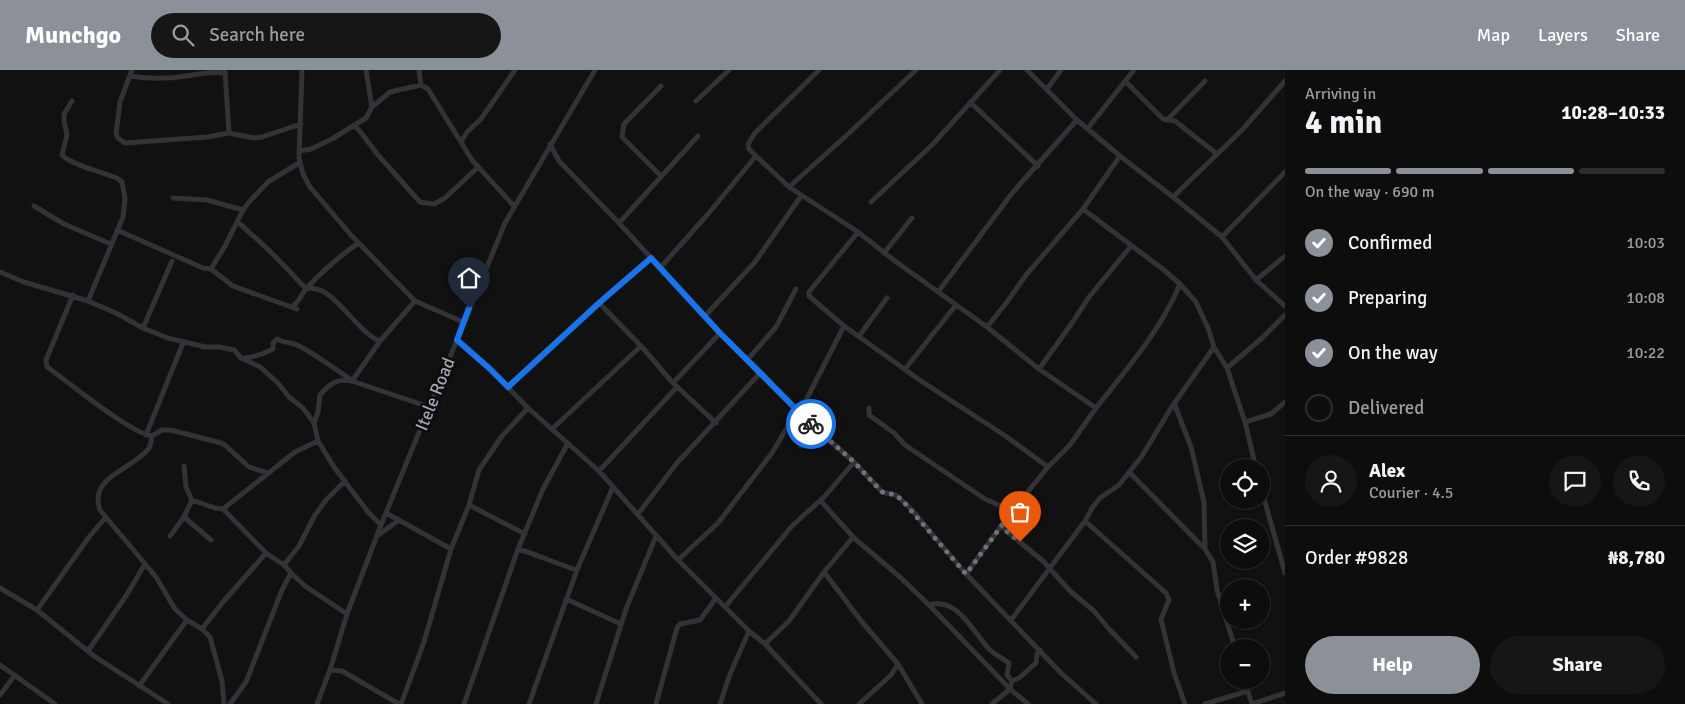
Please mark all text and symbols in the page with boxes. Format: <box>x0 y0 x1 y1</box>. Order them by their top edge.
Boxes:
search box <box>151 13 501 58</box>
text: Munchgo <box>25 20 121 50</box>
icon: search <box>169 21 197 49</box>
text: Search here <box>209 23 305 47</box>
text: Map <box>1477 24 1510 46</box>
text: Layers <box>1538 24 1588 46</box>
text: Share <box>1616 24 1660 46</box>
text: Arriving in <box>1305 84 1376 104</box>
text: 10:28–10:33 <box>1561 101 1665 125</box>
text: 4 min <box>1305 103 1382 142</box>
text: On the way · 690 m <box>1305 182 1435 202</box>
icon: check <box>1305 229 1333 257</box>
text: Confirmed <box>1348 231 1432 255</box>
text: 10:03 <box>1626 233 1665 253</box>
pin <box>448 257 490 308</box>
icon: home <box>455 264 483 292</box>
icon: check <box>1305 284 1333 312</box>
text: Preparing <box>1348 286 1427 310</box>
text: 10:08 <box>1626 288 1665 308</box>
icon: check <box>1305 339 1333 367</box>
text: On the way <box>1348 341 1438 365</box>
text: 10:22 <box>1626 343 1665 363</box>
street label: Itele Road <box>410 354 460 434</box>
text: Delivered <box>1348 396 1424 420</box>
courier <box>786 399 836 449</box>
icon: bike <box>797 410 825 438</box>
button: person <box>1305 455 1357 507</box>
button: chat <box>1549 455 1601 507</box>
button: phone <box>1613 455 1665 507</box>
map controls <box>1220 459 1270 689</box>
button: locate <box>1220 459 1270 509</box>
text: Alex <box>1369 459 1405 483</box>
text: Courier · 4.5 <box>1369 483 1453 503</box>
pin <box>999 491 1041 542</box>
icon: bag <box>1006 498 1034 526</box>
button: layers <box>1220 519 1270 569</box>
text: Order #9828 <box>1305 546 1408 570</box>
text: ₦8,780 <box>1608 546 1665 570</box>
button: + <box>1220 579 1270 629</box>
button: Help <box>1305 636 1480 694</box>
button: Share <box>1490 636 1665 694</box>
button: − <box>1220 639 1270 689</box>

